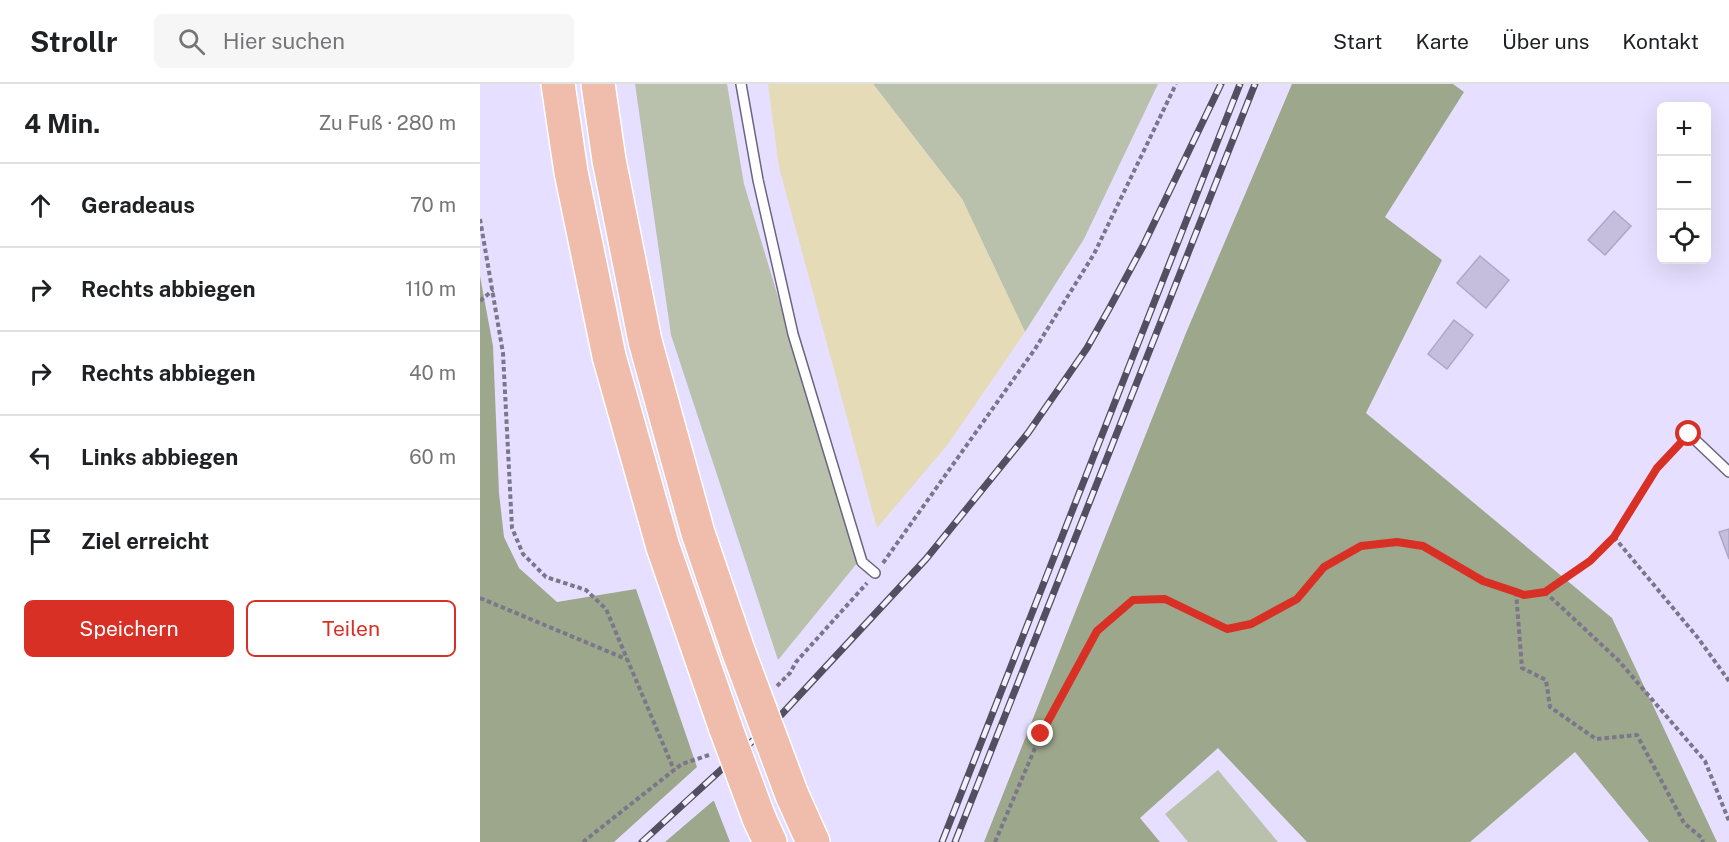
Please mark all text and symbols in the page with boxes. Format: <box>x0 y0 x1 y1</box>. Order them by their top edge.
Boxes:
search box <box>154 14 574 68</box>
text: Strollr <box>30 25 118 58</box>
icon: search <box>175 25 208 58</box>
text: Hier suchen <box>223 28 345 54</box>
text: Start <box>1333 29 1382 54</box>
text: Karte <box>1415 29 1469 54</box>
text: Über uns <box>1502 29 1589 54</box>
text: Kontakt <box>1622 29 1699 54</box>
map controls <box>1657 102 1711 264</box>
button: + <box>1657 102 1711 156</box>
text: 4 Min. <box>24 108 100 139</box>
text: Zu Fuß · 280 m <box>318 111 456 135</box>
button: − <box>1657 156 1711 210</box>
icon: ahead <box>24 189 57 222</box>
text: Geradeaus <box>81 192 195 218</box>
text: 70 m <box>410 193 456 217</box>
button: locate <box>1657 210 1711 264</box>
icon: right <box>24 273 57 306</box>
text: Rechts abbiegen <box>81 276 256 302</box>
text: 110 m <box>405 277 456 301</box>
icon: right <box>24 357 57 390</box>
text: Rechts abbiegen <box>81 360 256 386</box>
text: 40 m <box>409 361 456 385</box>
route start <box>1675 420 1701 446</box>
icon: left <box>24 441 57 474</box>
text: Links abbiegen <box>81 444 238 470</box>
text: 60 m <box>409 445 456 469</box>
icon: arrive <box>24 525 57 558</box>
text: Ziel erreicht <box>81 528 209 554</box>
button: Speichern <box>24 600 234 657</box>
button: Teilen <box>246 600 456 657</box>
route end <box>1027 720 1053 746</box>

